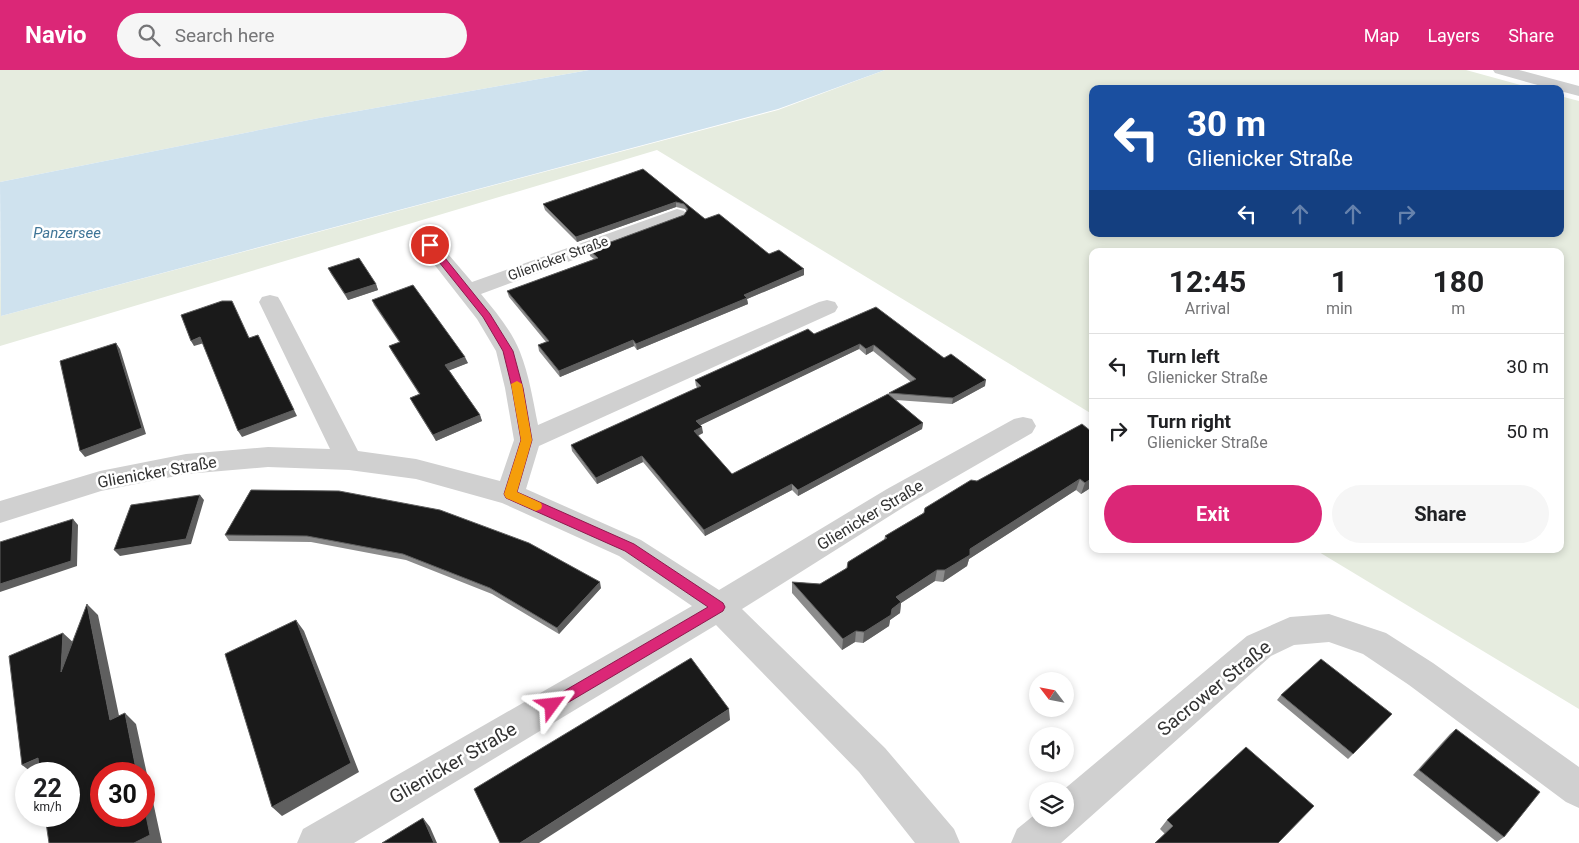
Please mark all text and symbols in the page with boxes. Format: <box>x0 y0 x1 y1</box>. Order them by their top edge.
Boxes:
search box <box>117 13 467 58</box>
text: Navio <box>25 21 87 49</box>
icon: search <box>135 21 163 49</box>
text: Search here <box>175 24 275 47</box>
text: Map <box>1364 25 1399 46</box>
text: Layers <box>1427 25 1480 46</box>
text: Share <box>1508 25 1554 46</box>
text: 30 m <box>1187 104 1266 145</box>
icon: left <box>1104 105 1169 170</box>
text: Glienicker Straße <box>1187 146 1353 171</box>
icon: left <box>1233 200 1261 228</box>
icon: ahead <box>1286 200 1314 228</box>
icon: ahead <box>1339 200 1367 228</box>
icon: right <box>1392 200 1420 228</box>
water label: Panzersee <box>33 224 101 242</box>
pin <box>409 224 451 266</box>
icon: arrive <box>416 231 444 259</box>
street label: Glienicker Straße <box>506 232 610 284</box>
text: 12:45 <box>1169 264 1246 299</box>
text: 1 <box>1331 264 1348 299</box>
text: 180 <box>1433 264 1484 299</box>
text: Arrival <box>1185 299 1230 318</box>
text: min <box>1326 299 1353 318</box>
text: m <box>1451 299 1465 318</box>
text: Turn left <box>1147 345 1220 368</box>
icon: left <box>1104 352 1132 380</box>
text: 30 m <box>1506 355 1549 378</box>
text: Glienicker Straße <box>1147 368 1268 387</box>
text: Turn right <box>1147 410 1231 433</box>
icon: right <box>1104 417 1132 445</box>
text: 50 m <box>1506 420 1549 443</box>
text: Glienicker Straße <box>1147 433 1268 452</box>
street label: Glienicker Straße <box>96 452 218 492</box>
street label: Glienicker Straße <box>813 476 927 554</box>
button: Exit <box>1104 485 1322 543</box>
button: Share <box>1332 485 1549 543</box>
street label: Sacrower Straße <box>1153 635 1275 741</box>
north arrow <box>1029 672 1074 718</box>
map controls <box>1029 672 1074 827</box>
position arrow <box>525 678 577 730</box>
street label: Glienicker Straße <box>385 717 521 809</box>
button: sound <box>1029 727 1074 772</box>
speed limit sign: 30 <box>90 762 155 827</box>
text: 22 <box>33 774 62 803</box>
button: layers <box>1029 782 1074 827</box>
text: km/h <box>33 800 62 814</box>

